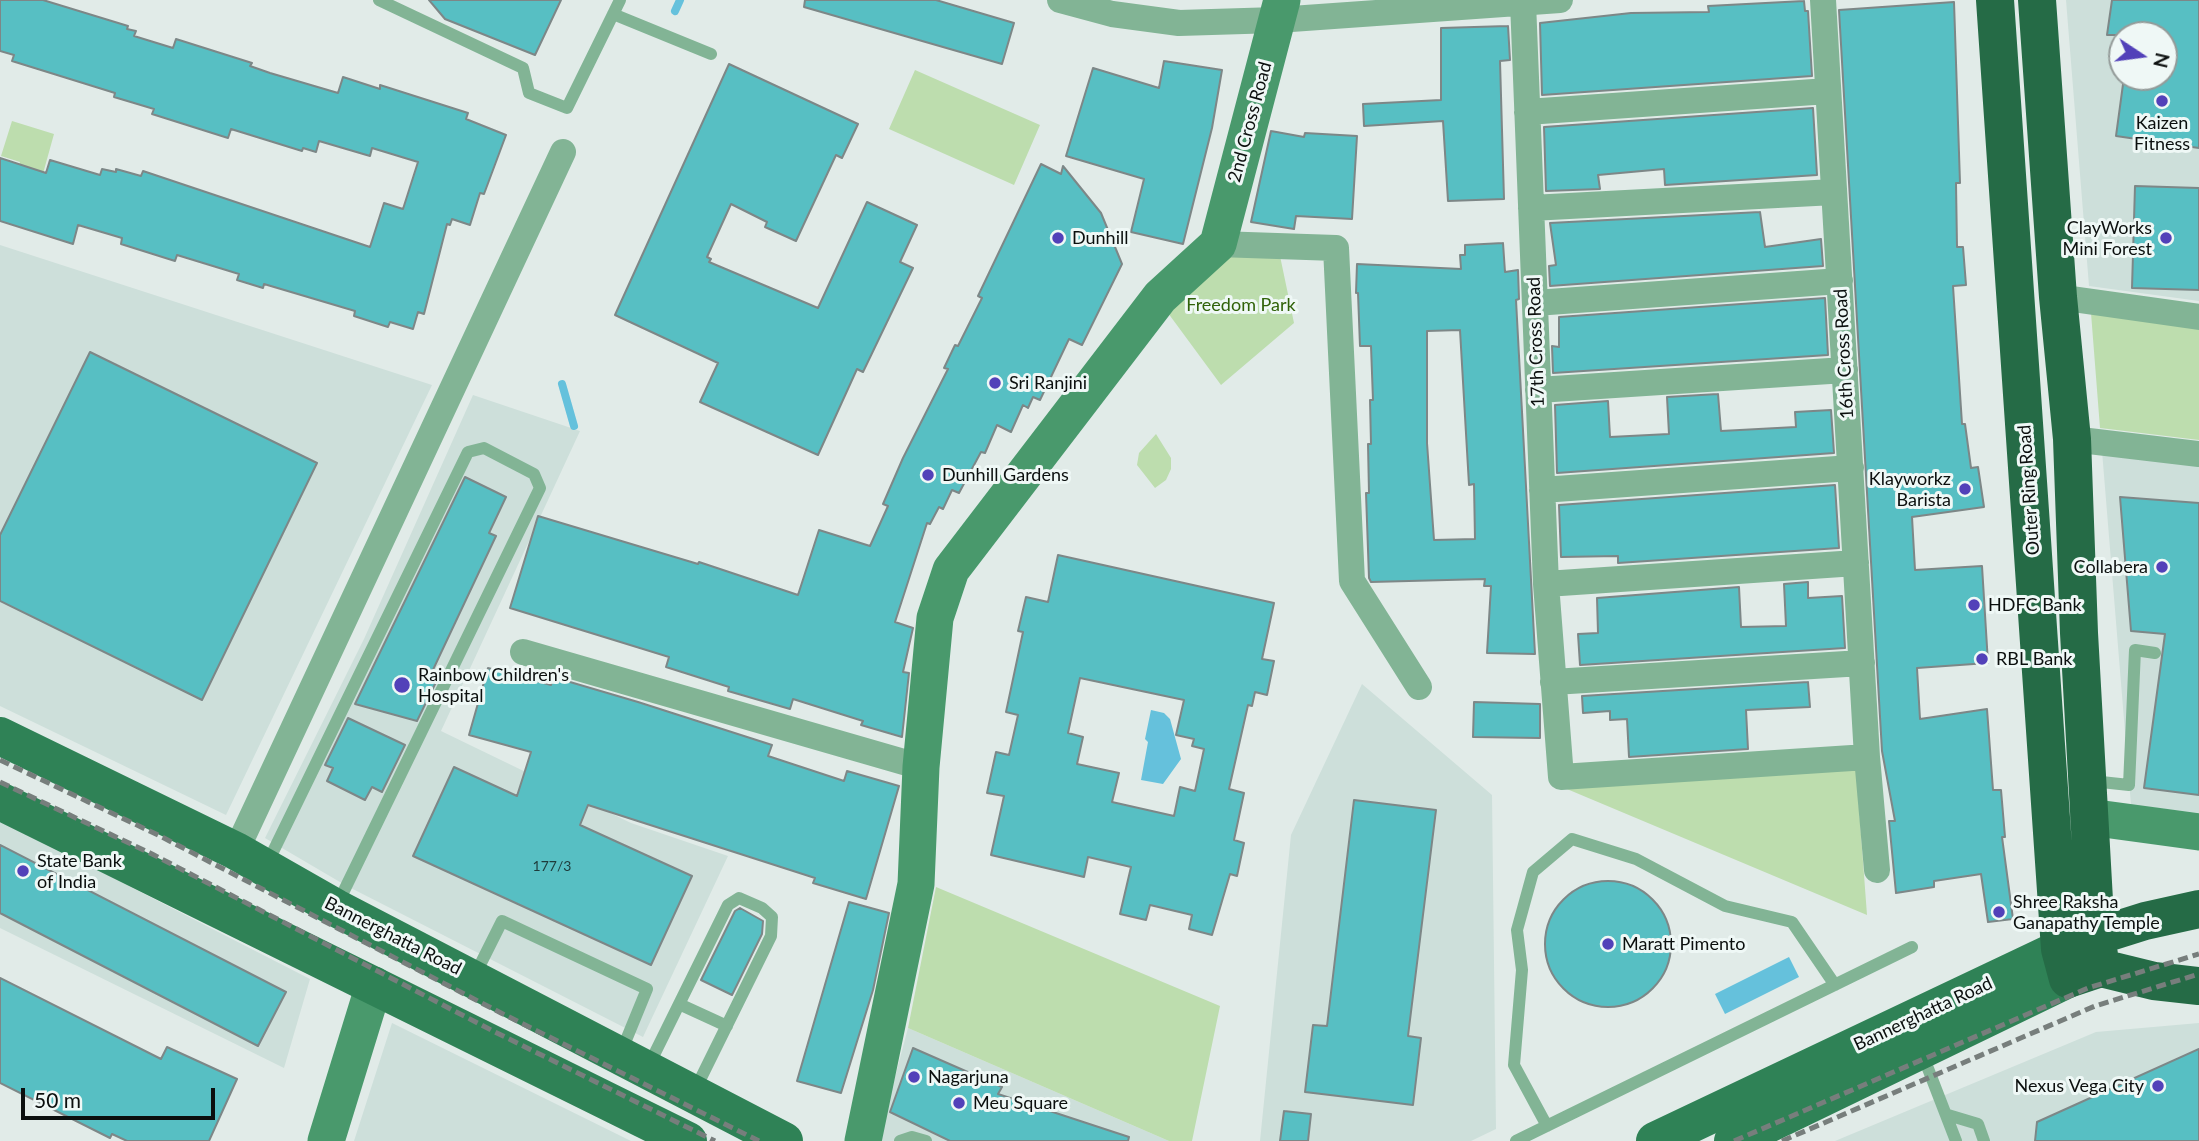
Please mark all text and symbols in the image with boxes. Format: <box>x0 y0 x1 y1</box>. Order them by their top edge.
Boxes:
north arrow <box>2108 21 2178 91</box>
text: N <box>2149 51 2175 70</box>
street label: 2nd Cross Road <box>1224 59 1276 185</box>
marker: Kaizen Fitness <box>2154 93 2170 109</box>
place label: Kaizen Fitness <box>2134 112 2190 154</box>
place label: ClayWorks Mini Forest <box>2063 217 2152 260</box>
place label: Dunhill <box>1072 227 1128 249</box>
marker: Dunhill <box>1050 230 1066 246</box>
marker: ClayWorks Mini Forest <box>2158 230 2174 246</box>
street label: 17th Cross Road <box>1523 276 1549 408</box>
street label: 16th Cross Road <box>1830 288 1858 420</box>
park label: Freedom Park <box>1186 294 1296 316</box>
place label: Sri Ranjini <box>1009 372 1087 394</box>
marker: Sri Ranjini <box>987 375 1003 391</box>
street label: Outer Ring Road <box>2014 424 2044 556</box>
place label: Dunhill Gardens <box>942 464 1069 486</box>
marker: Dunhill Gardens <box>920 467 936 483</box>
place label: Klayworkz Barista <box>1869 468 1951 510</box>
marker: Klayworkz Barista <box>1957 481 1973 497</box>
place label: Collabera <box>2074 556 2148 578</box>
marker: Collabera <box>2154 559 2170 575</box>
place label: HDFC Bank <box>1988 594 2082 616</box>
marker: HDFC Bank <box>1966 597 1982 613</box>
place label: RBL Bank <box>1996 648 2072 670</box>
marker: RBL Bank <box>1974 651 1990 667</box>
place label: Rainbow Children's Hospital <box>418 664 569 706</box>
marker: Rainbow Children's Hospital <box>392 675 412 695</box>
place label: State Bank of India <box>37 850 122 892</box>
house number: 177/3 <box>533 858 571 874</box>
marker: State Bank of India <box>15 863 31 879</box>
place label: Shree Raksha Ganapathy Temple <box>2013 891 2160 934</box>
street label: Bannerghatta Road <box>321 892 465 980</box>
marker: Shree Raksha Ganapathy Temple <box>1991 904 2007 920</box>
place label: Maratt Pimento <box>1622 933 1745 955</box>
marker: Maratt Pimento <box>1600 936 1616 952</box>
street label: Bannerghatta Road <box>1850 972 1996 1056</box>
place label: Nagarjuna <box>928 1066 1009 1088</box>
marker: Nagarjuna <box>906 1069 922 1085</box>
scale bar <box>24 1074 219 1118</box>
place label: Nexus Vega City <box>2014 1075 2144 1097</box>
marker: Nexus Vega City <box>2150 1078 2166 1094</box>
text: 50 m <box>34 1087 81 1112</box>
place label: Meu Square <box>973 1092 1068 1114</box>
marker: Meu Square <box>951 1095 967 1111</box>

